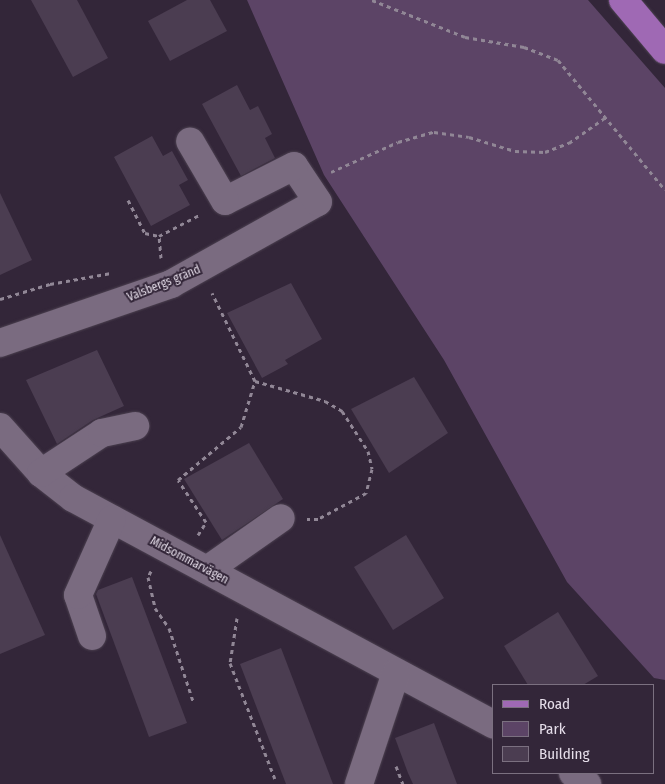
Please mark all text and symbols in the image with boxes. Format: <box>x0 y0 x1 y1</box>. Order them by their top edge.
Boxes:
street label: Valsbergs gränd <box>125 263 203 305</box>
street label: Midsommarvägen <box>147 534 231 588</box>
legend <box>492 684 655 774</box>
text: Road <box>539 695 570 713</box>
text: Park <box>539 720 566 738</box>
text: Building <box>539 745 590 763</box>

